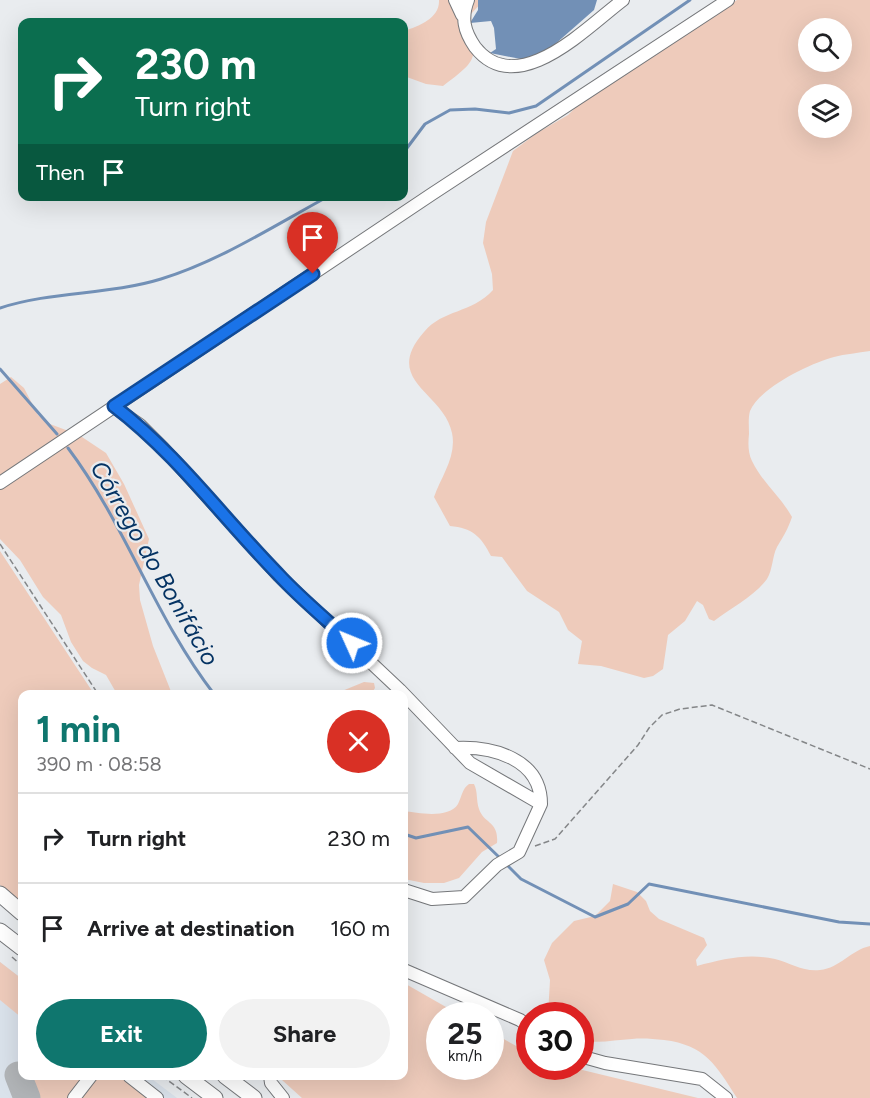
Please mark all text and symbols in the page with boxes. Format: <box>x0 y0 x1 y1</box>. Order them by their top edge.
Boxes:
map controls <box>798 18 852 138</box>
button: search <box>798 18 852 72</box>
text: 230 m <box>135 39 257 90</box>
icon: right <box>36 42 114 120</box>
button: layers <box>798 84 852 138</box>
text: Turn right <box>135 90 251 123</box>
icon: arrive <box>97 156 130 189</box>
text: Then <box>36 159 85 186</box>
pin <box>287 212 338 274</box>
icon: arrive <box>296 221 329 254</box>
water label: Córrego do Bonifácio <box>85 455 225 671</box>
position arrow <box>320 611 384 675</box>
text: 1 min <box>36 708 121 751</box>
button: close <box>327 710 390 773</box>
text: 390 m · 08:58 <box>36 752 162 776</box>
icon: right <box>36 822 69 855</box>
text: Turn right <box>87 825 186 852</box>
text: 230 m <box>327 825 390 852</box>
icon: arrive <box>36 912 69 945</box>
text: Arrive at destination <box>87 915 295 942</box>
text: 160 m <box>330 915 390 942</box>
button: Exit <box>36 999 207 1068</box>
button: Share <box>219 999 390 1068</box>
speed limit sign: 30 <box>516 1002 594 1080</box>
text: 25 <box>448 1015 482 1052</box>
text: km/h <box>448 1047 482 1065</box>

